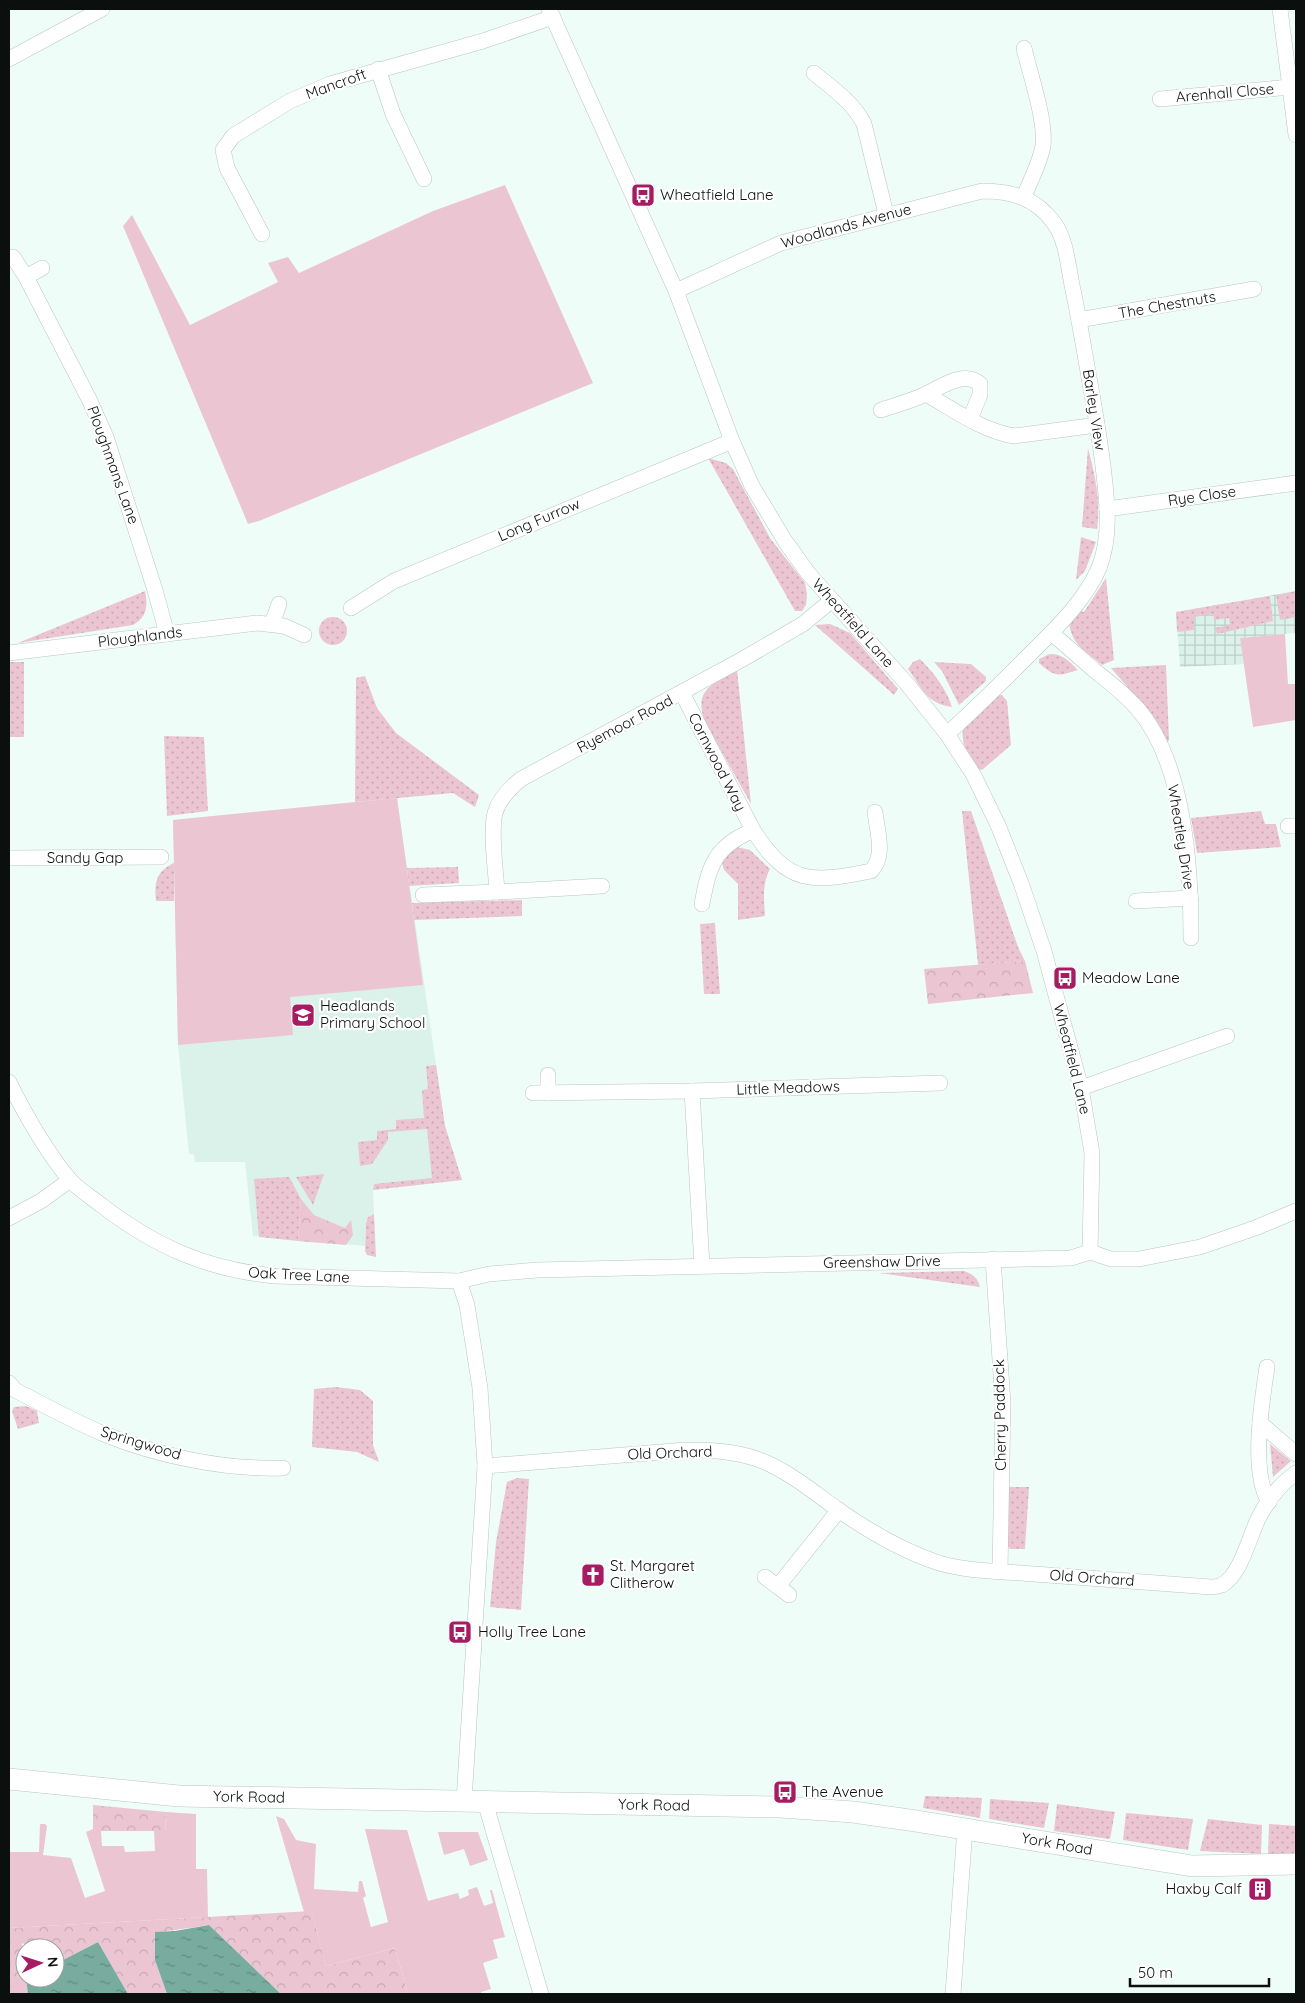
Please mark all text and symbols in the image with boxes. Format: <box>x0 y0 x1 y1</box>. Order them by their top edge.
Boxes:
street label: Mancroft <box>303 64 369 103</box>
street label: Arenhall Close <box>1175 79 1275 106</box>
bus stop icon: Wheatfield Lane <box>630 182 656 208</box>
place label: Wheatfield Lane <box>660 185 774 204</box>
street label: Woodlands Avenue <box>779 199 913 252</box>
street label: The Chestnuts <box>1117 287 1217 322</box>
street label: Barley View <box>1079 368 1110 452</box>
street label: Ploughmans Lane <box>83 403 144 527</box>
street label: Rye Close <box>1167 481 1237 510</box>
street label: Long Furrow <box>495 494 583 545</box>
street label: Wheatfield Lane <box>808 574 898 671</box>
street label: Ploughlands <box>97 622 183 651</box>
street label: Ryemoor Road <box>574 690 676 757</box>
street label: Cornwood Way <box>684 709 750 814</box>
street label: Wheatley Drive <box>1164 783 1199 891</box>
street label: Sandy Gap <box>47 848 123 867</box>
bus stop icon: Meadow Lane <box>1052 965 1078 991</box>
place label: Meadow Lane <box>1082 968 1180 987</box>
place label: Headlands Primary School <box>320 996 425 1032</box>
school or university icon: Headlands Primary School <box>290 1002 316 1028</box>
street label: Wheatfield Lane <box>1050 1002 1095 1116</box>
street label: Little Meadows <box>736 1076 840 1099</box>
street label: Greenshaw Drive <box>823 1251 941 1272</box>
street label: Oak Tree Lane <box>248 1262 350 1287</box>
street label: Cherry Paddock <box>989 1359 1010 1471</box>
street label: Springwood <box>99 1421 184 1464</box>
street label: Old Orchard <box>627 1442 713 1463</box>
place label: St. Margaret Clitherow <box>610 1556 695 1592</box>
church icon: St. Margaret Clitherow <box>580 1562 606 1588</box>
street label: Old Orchard <box>1049 1565 1135 1590</box>
bus stop icon: Holly Tree Lane <box>447 1619 473 1645</box>
place label: Holly Tree Lane <box>478 1622 586 1641</box>
bus stop icon: The Avenue <box>772 1779 798 1805</box>
place label: The Avenue <box>802 1782 883 1801</box>
street label: York Road <box>213 1786 285 1807</box>
street label: York Road <box>618 1794 690 1815</box>
street label: York Road <box>1020 1828 1094 1859</box>
building icon: Haxby Calf <box>1247 1876 1273 1902</box>
place label: Haxby Calf <box>1165 1879 1243 1898</box>
north arrow <box>15 1938 65 1988</box>
text: N <box>44 1956 62 1968</box>
scale bar <box>1130 1956 1269 1988</box>
text: 50 m <box>1138 1963 1173 1982</box>

